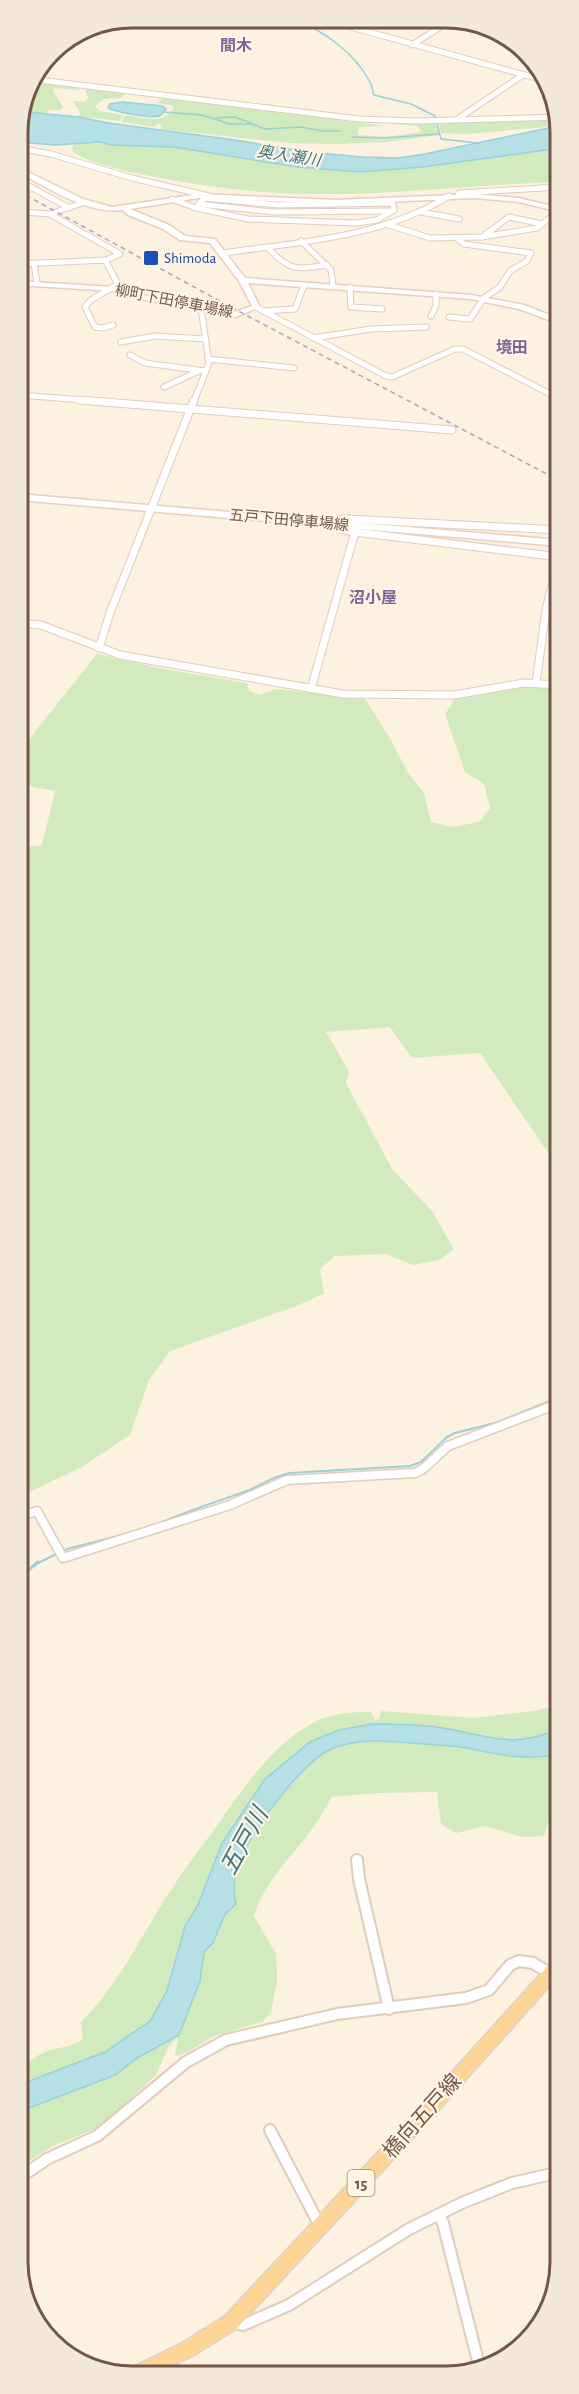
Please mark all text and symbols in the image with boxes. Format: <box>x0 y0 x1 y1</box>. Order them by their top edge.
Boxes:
district label: 間木 <box>220 37 252 54</box>
water label: 奥入瀬川 <box>256 142 324 169</box>
marker: Shimoda <box>142 249 160 267</box>
place label: Shimoda <box>164 251 216 266</box>
street label: 柳町下田停車場線 <box>114 282 234 320</box>
district label: 境田 <box>496 339 528 356</box>
street label: 五戸下田停車場線 <box>229 507 349 533</box>
district label: 沼小屋 <box>349 589 397 606</box>
water label: 五戸川 <box>217 1802 274 1879</box>
street label: 橋向五戸線 <box>379 2070 465 2162</box>
road number: 15 <box>348 2170 374 2196</box>

